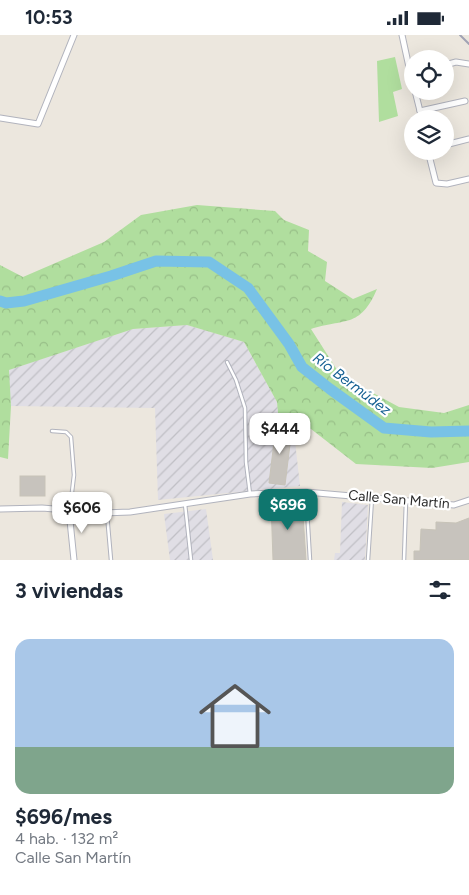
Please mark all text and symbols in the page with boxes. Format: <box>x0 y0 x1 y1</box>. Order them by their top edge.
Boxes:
text: 10:53 <box>25 6 73 29</box>
map controls <box>404 50 454 160</box>
button: locate <box>404 50 454 100</box>
button: layers <box>404 110 454 160</box>
water label: Río Bermúdez <box>309 349 395 420</box>
pin: $444 <box>250 413 310 455</box>
text: $444 <box>260 419 300 438</box>
street label: Calle San Martín <box>348 487 450 512</box>
pin: $696 <box>258 489 318 531</box>
pin: $606 <box>52 491 112 534</box>
text: $696 <box>270 495 306 514</box>
text: $606 <box>63 498 101 517</box>
icon: filters <box>426 576 454 604</box>
text: 3 viviendas <box>15 578 123 603</box>
icon: home <box>190 671 280 761</box>
text: $696/mes <box>15 804 112 829</box>
text: 4 hab. · 132 m² <box>15 829 118 848</box>
text: Calle San Martín <box>15 848 131 867</box>

